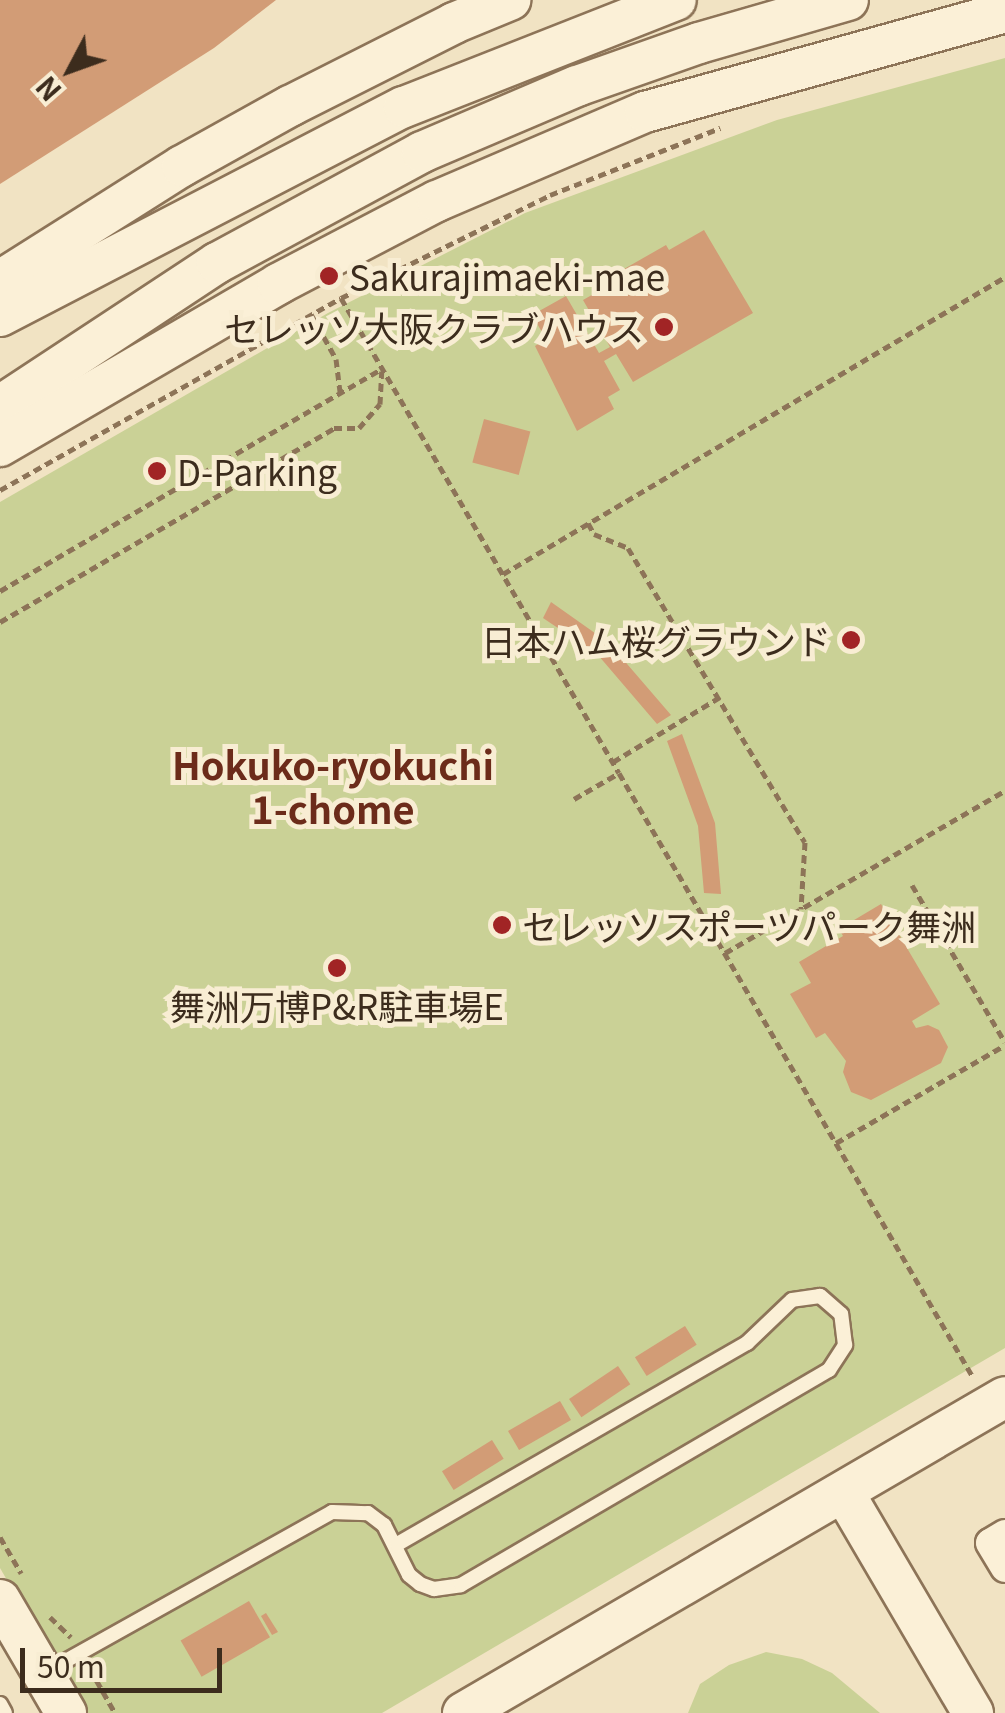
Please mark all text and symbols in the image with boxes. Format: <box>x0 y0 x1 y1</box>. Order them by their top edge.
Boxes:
north arrow <box>20 20 120 120</box>
text: N <box>25 69 69 111</box>
place label: Sakurajimaeki-mae <box>349 255 665 297</box>
marker: Sakurajimaeki-mae <box>318 265 340 287</box>
place label: セレッソ大阪クラブハウス <box>224 306 644 348</box>
marker: セレッソ大阪クラブハウス <box>653 316 675 338</box>
place label: D-Parking <box>177 450 337 492</box>
marker: D-Parking <box>146 460 168 482</box>
place label: 日本ハム桜グラウンド <box>481 619 831 661</box>
marker: 日本ハム桜グラウンド <box>840 629 862 651</box>
district label: Hokuko-ryokuchi 1-chome <box>172 741 494 831</box>
place label: セレッソスポーツパーク舞洲 <box>522 904 977 946</box>
marker: セレッソスポーツパーク舞洲 <box>491 914 513 936</box>
marker: 舞洲万博P&R駐車場E <box>326 957 348 979</box>
place label: 舞洲万博P&R駐車場E <box>170 984 504 1026</box>
scale bar <box>25 1628 228 1690</box>
text: 50 m <box>37 1643 105 1687</box>

